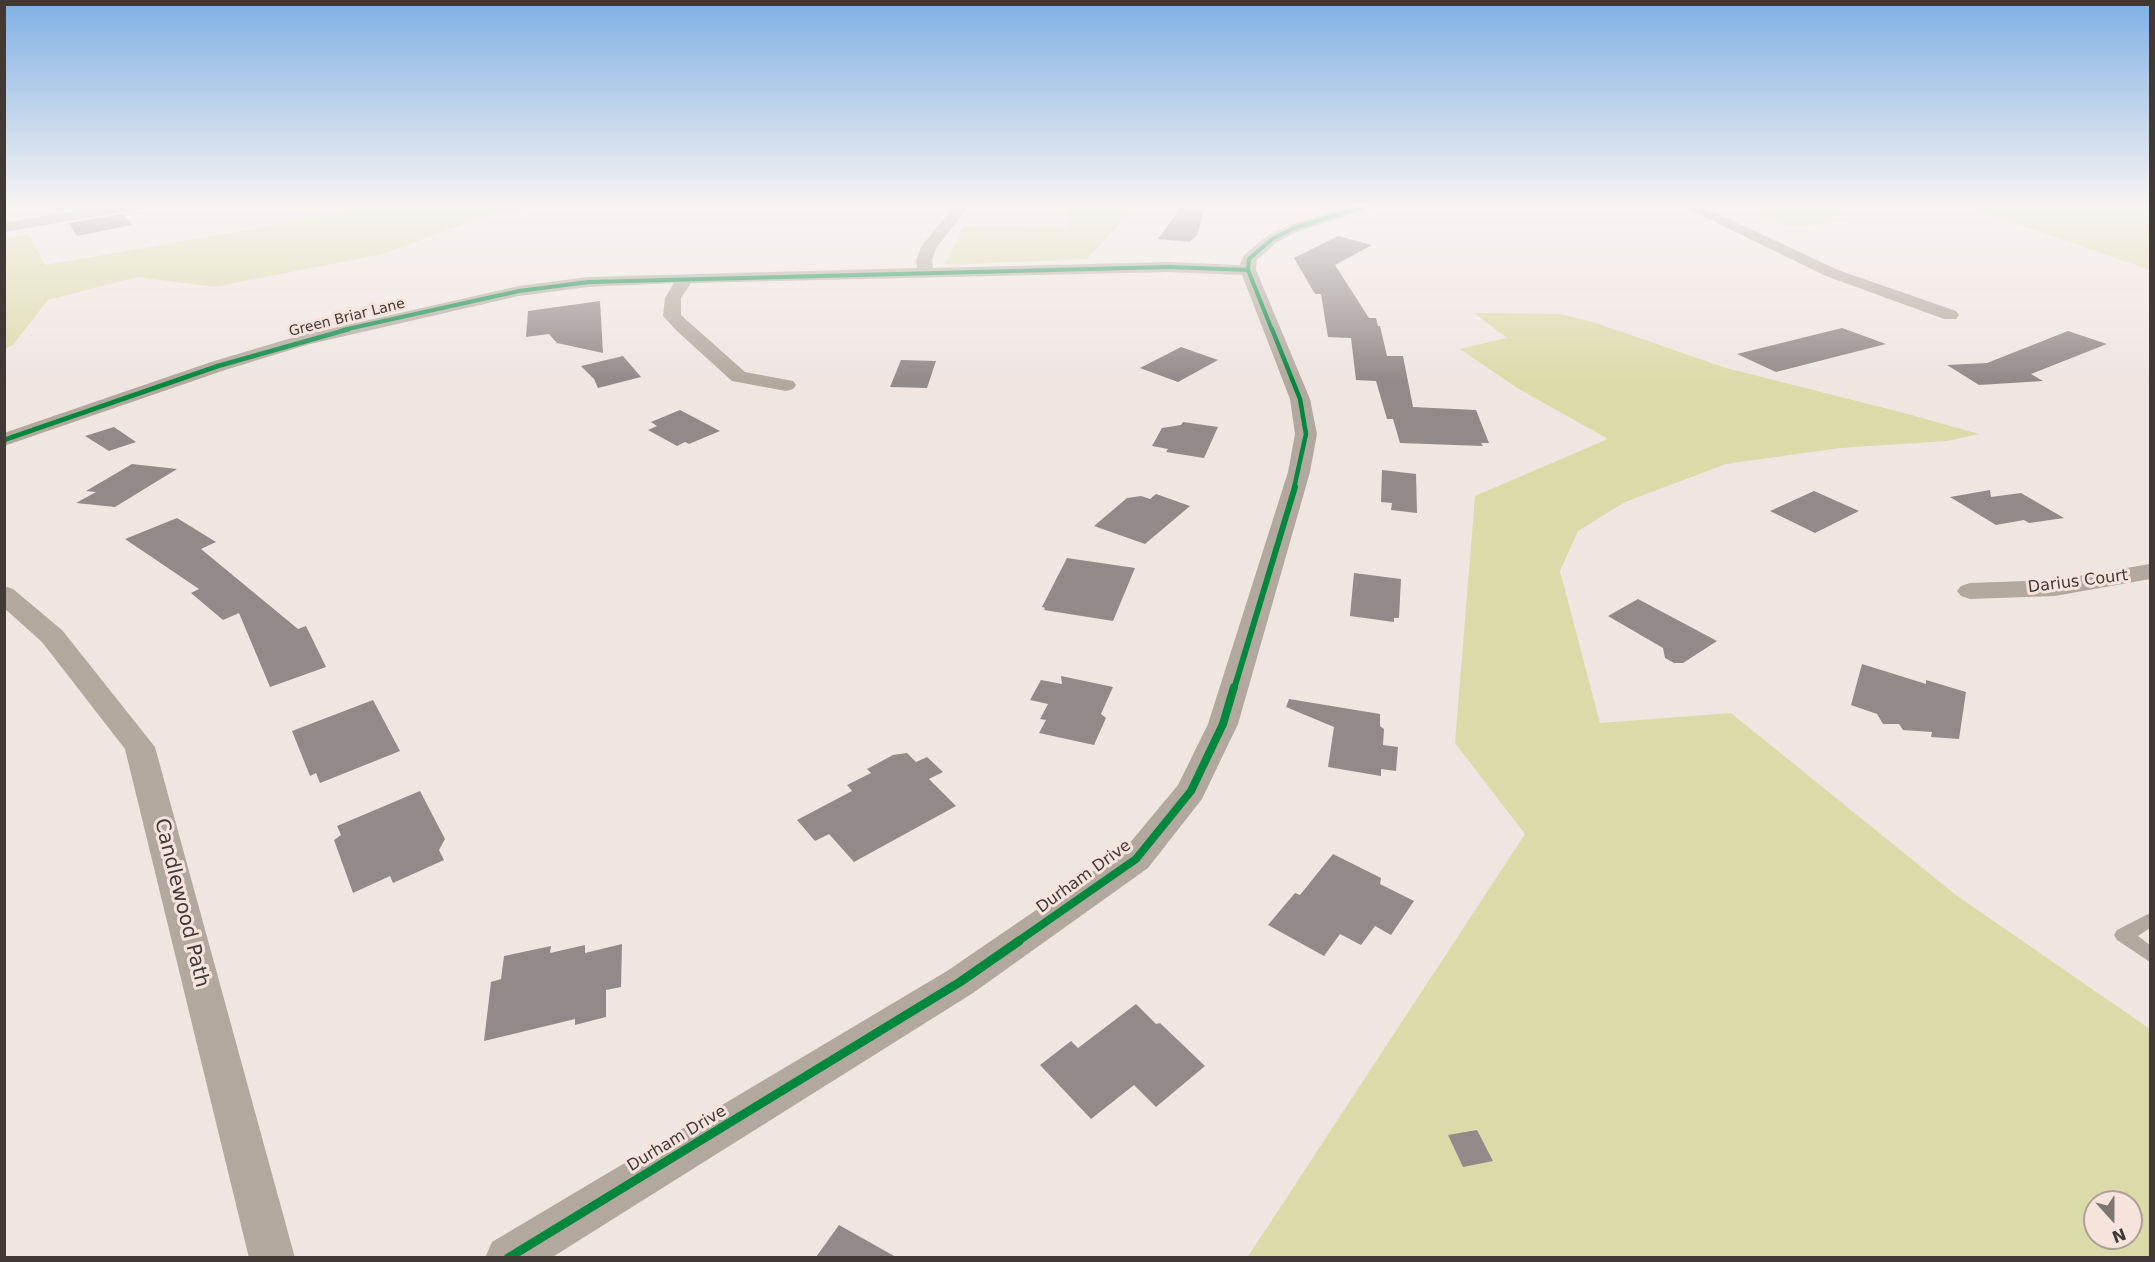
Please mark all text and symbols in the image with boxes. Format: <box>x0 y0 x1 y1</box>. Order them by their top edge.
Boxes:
street label: Green Briar Lane <box>287 295 407 341</box>
street label: Darius Court <box>2027 566 2129 598</box>
street label: Candlewood Path <box>148 816 214 990</box>
street label: Durham Drive <box>1033 836 1135 918</box>
street label: Durham Drive <box>624 1102 730 1176</box>
north arrow <box>2083 1190 2143 1250</box>
text: N <box>2109 1224 2129 1247</box>

